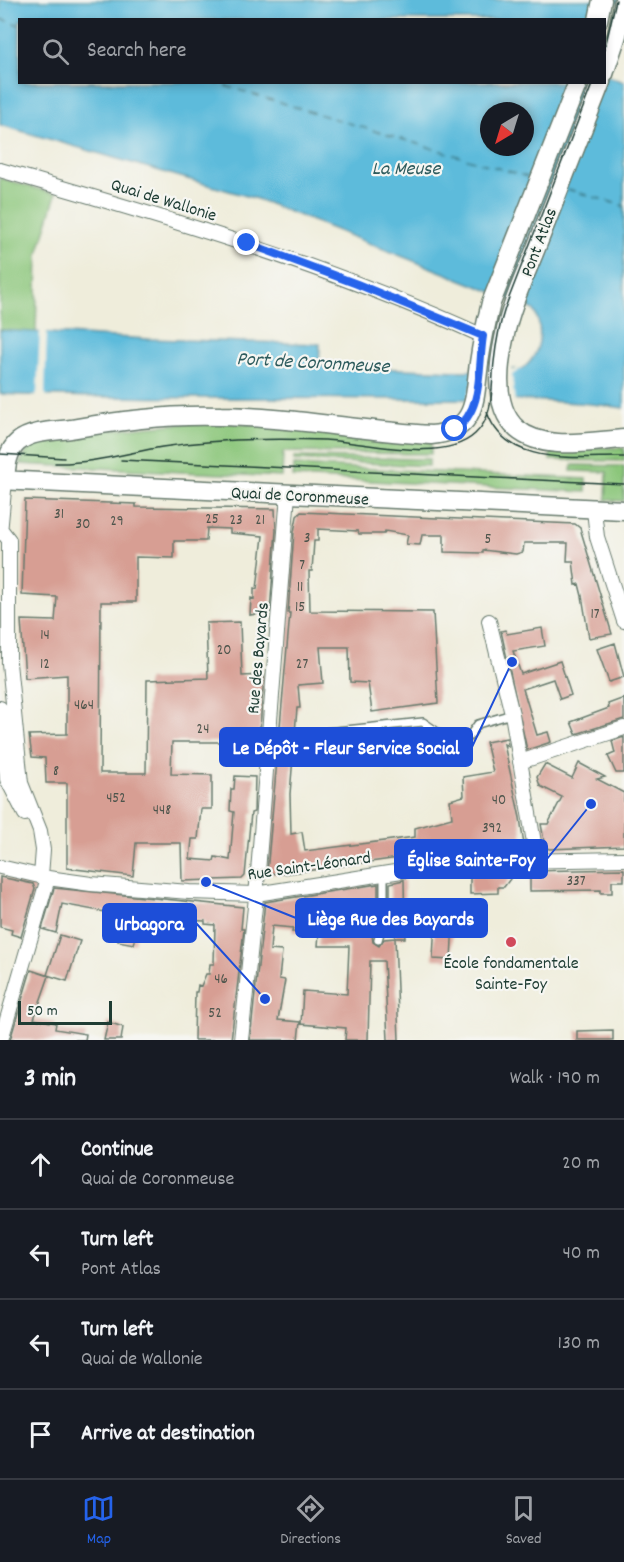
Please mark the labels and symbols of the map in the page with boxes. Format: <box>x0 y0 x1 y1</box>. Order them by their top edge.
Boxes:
north arrow <box>480 102 534 156</box>
water label: La Meuse <box>372 156 441 184</box>
street label: Quai de Wallonie <box>107 173 219 229</box>
street label: Pont Atlas <box>516 205 565 281</box>
route end <box>233 229 259 255</box>
water label: Port de Coronmeuse <box>236 346 391 382</box>
route start <box>441 415 467 441</box>
street label: Quai de Coronmeuse <box>230 481 370 514</box>
house number: 31 <box>54 504 64 526</box>
house number: 25 <box>205 509 219 531</box>
house number: 23 <box>229 510 243 532</box>
house number: 21 <box>255 510 265 532</box>
house number: 29 <box>110 511 124 533</box>
house number: 30 <box>76 514 90 536</box>
house number: 3 <box>304 528 310 550</box>
house number: 5 <box>485 529 492 551</box>
house number: 7 <box>299 555 305 577</box>
house number: 11 <box>297 577 303 599</box>
house number: 15 <box>295 597 305 619</box>
street label: Rue des Bayards <box>242 601 277 715</box>
house number: 17 <box>590 604 600 626</box>
house number: 14 <box>40 625 50 647</box>
house number: 20 <box>217 640 231 662</box>
house number: 12 <box>40 654 50 676</box>
house number: 27 <box>296 654 308 676</box>
house number: 464 <box>74 695 94 717</box>
house number: 24 <box>197 719 209 741</box>
callout: Le Dépôt - Fleur Service Social <box>220 728 472 766</box>
text: Le Dépôt - Fleur Service Social <box>232 736 460 764</box>
house number: 8 <box>53 761 59 783</box>
house number: 452 <box>106 788 126 810</box>
house number: 40 <box>492 790 506 812</box>
house number: 448 <box>153 800 171 822</box>
house number: 392 <box>482 818 502 840</box>
callout: Église Sainte-Foy <box>395 840 547 878</box>
street label: Rue Saint-Léonard <box>246 846 373 889</box>
text: Église Sainte-Foy <box>407 848 536 876</box>
house number: 337 <box>566 871 586 893</box>
callout: Liège Rue des Bayards <box>296 899 487 937</box>
callout: Urbagora <box>103 904 196 942</box>
text: Liège Rue des Bayards <box>307 907 475 935</box>
text: Urbagora <box>114 912 184 940</box>
marker: École fondamentale Sainte-Foy <box>504 935 518 949</box>
place label: École fondamentale Sainte-Foy <box>443 952 579 998</box>
house number: 46 <box>214 969 228 991</box>
scale bar <box>18 998 112 1025</box>
house number: 52 <box>208 1003 222 1025</box>

